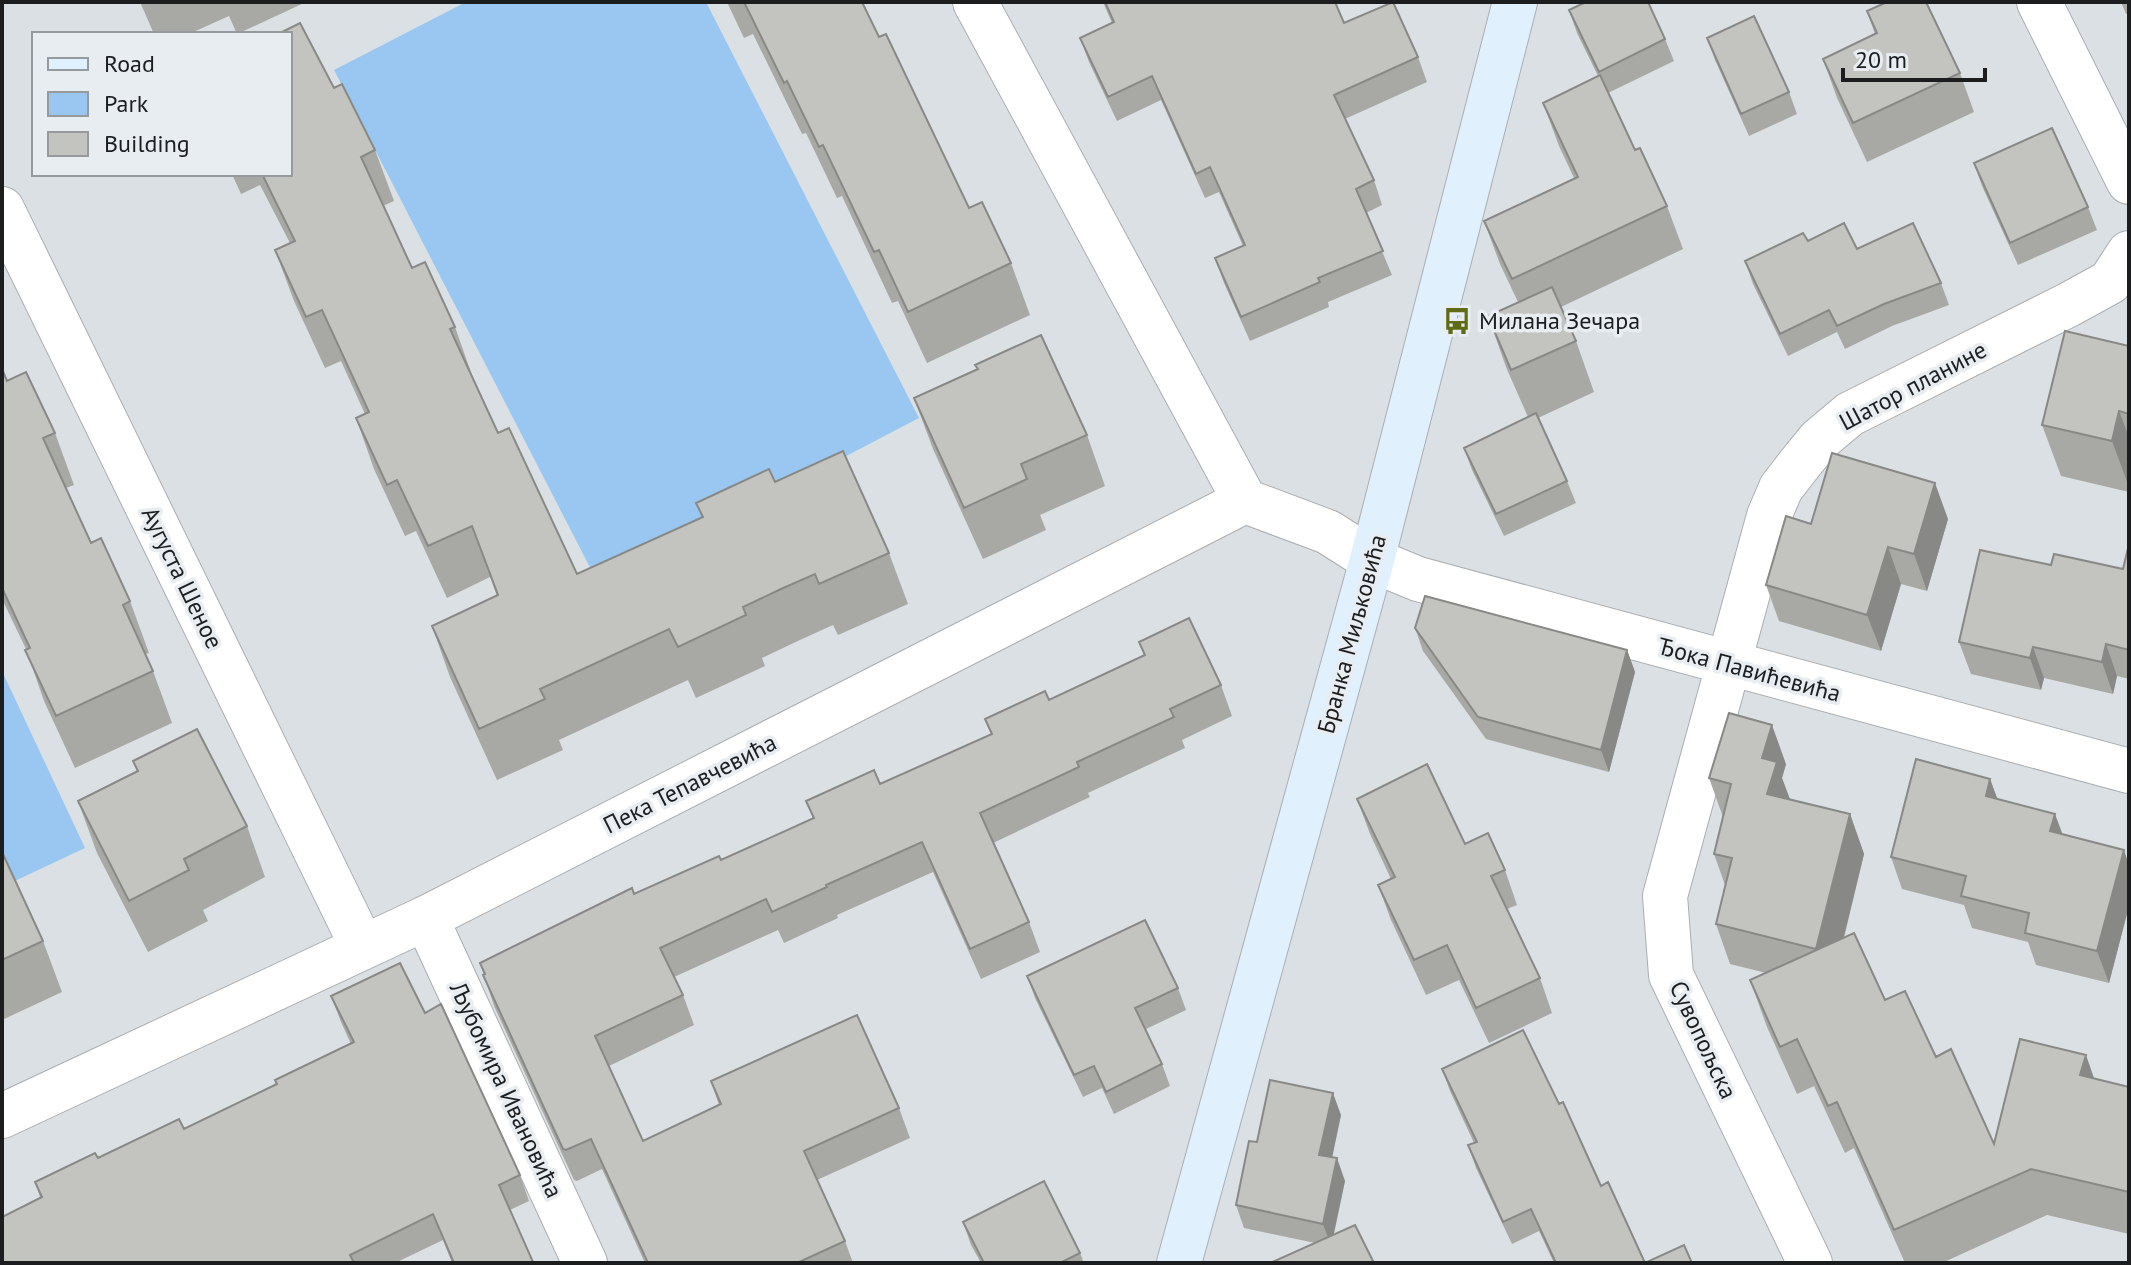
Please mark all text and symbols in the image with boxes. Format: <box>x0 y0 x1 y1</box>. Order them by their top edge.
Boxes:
legend <box>32 32 292 176</box>
scale bar <box>1843 32 1985 82</box>
text: 20 m <box>1855 44 1907 75</box>
text: Road <box>104 48 155 79</box>
text: Park <box>104 88 149 119</box>
text: Building <box>104 128 190 159</box>
place label: Милана Зечара <box>1479 305 1640 336</box>
bus stop icon: Милана Зечара <box>1442 306 1472 336</box>
street label: Шатор планине <box>1834 334 1992 437</box>
street label: Аугуста Шеное <box>135 502 230 654</box>
street label: Бранка Миљковића <box>1310 531 1393 737</box>
street label: Ђока Павићевића <box>1654 630 1844 709</box>
street label: Пека Тепавчевића <box>598 727 782 841</box>
street label: Љубомира Ивановића <box>442 976 570 1203</box>
street label: Сувопољска <box>1663 976 1744 1104</box>

